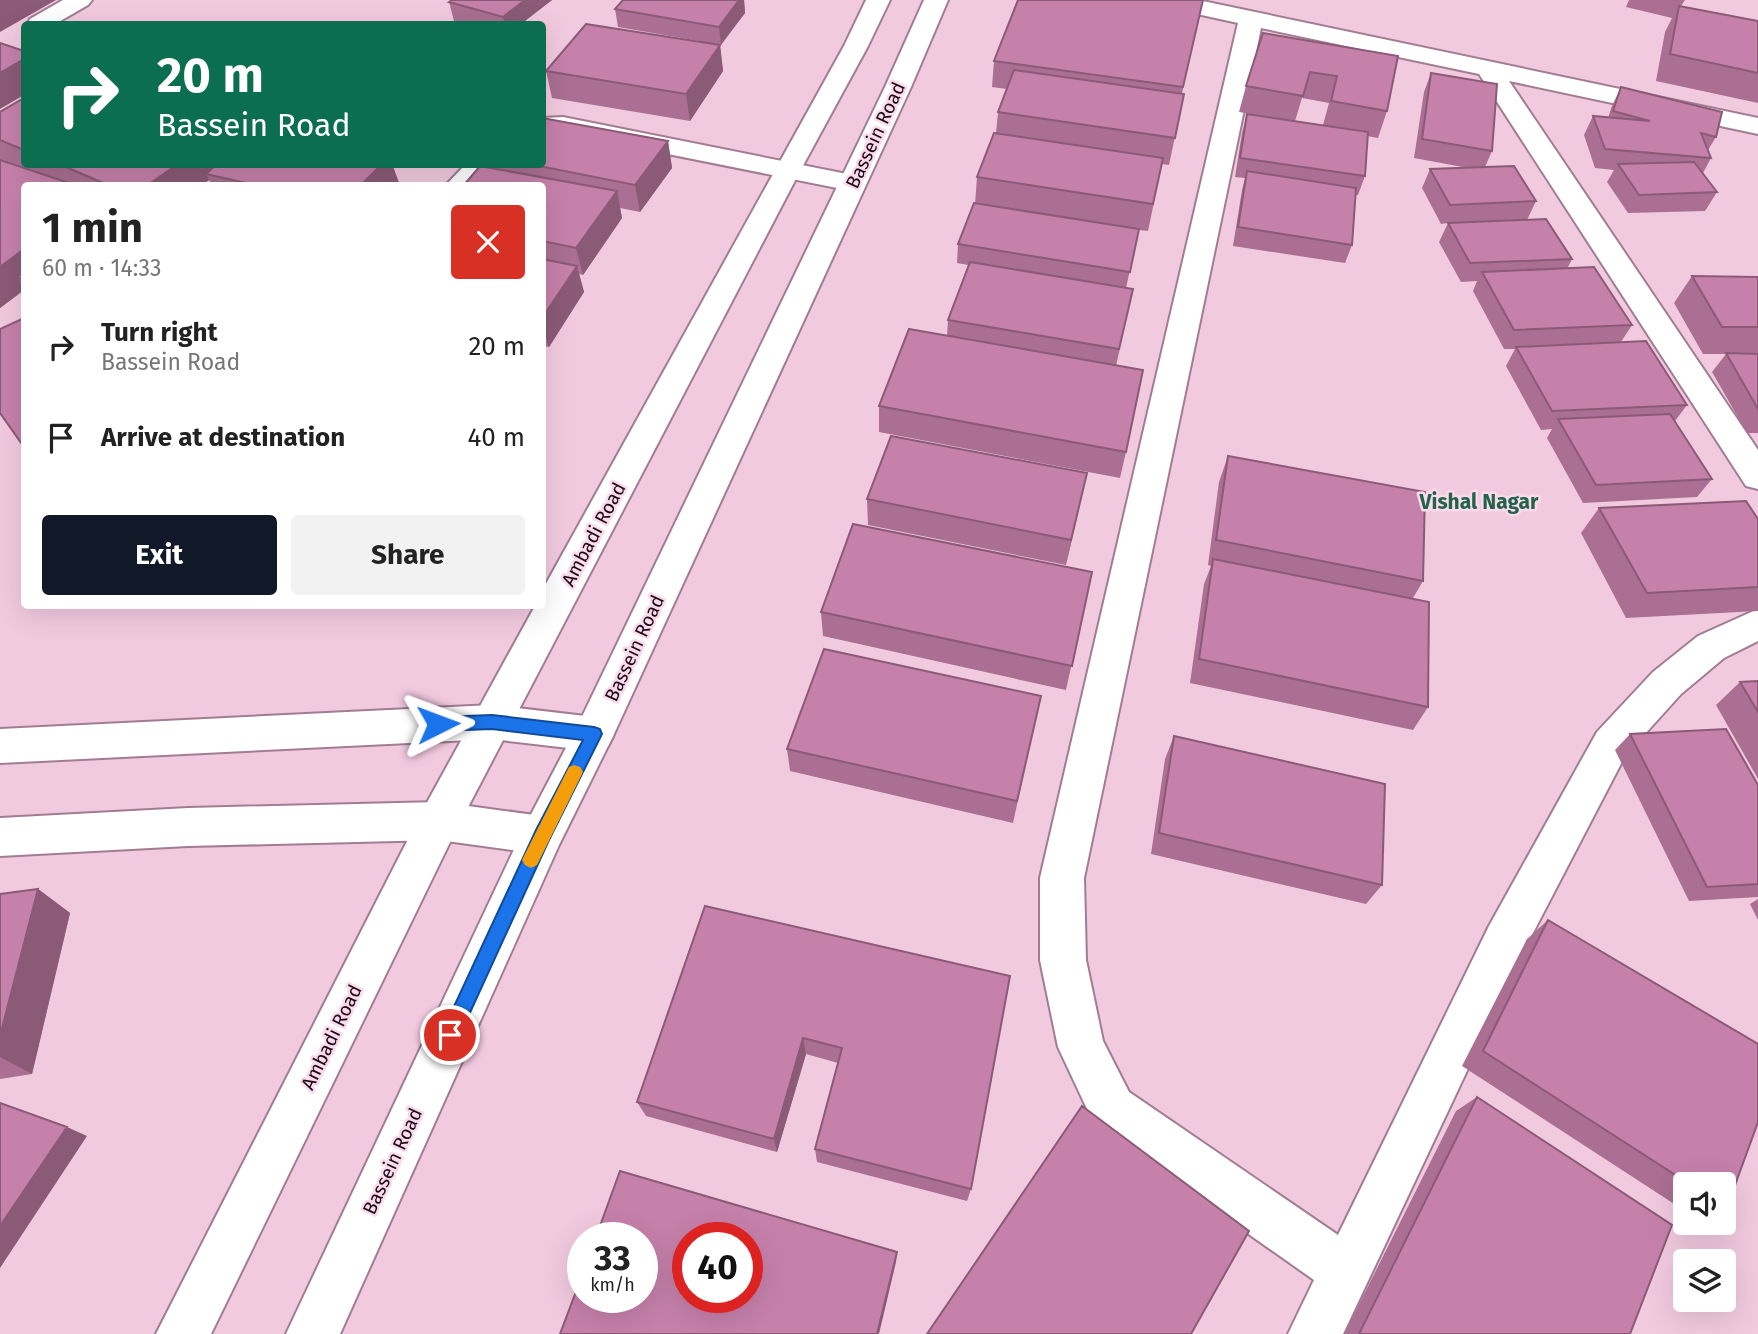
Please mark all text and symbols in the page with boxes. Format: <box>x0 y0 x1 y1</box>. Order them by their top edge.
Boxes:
text: 20 m <box>157 46 264 105</box>
icon: right <box>42 49 133 140</box>
street label: Bassein Road <box>841 78 910 192</box>
text: Bassein Road <box>157 106 351 144</box>
text: 1 min <box>42 203 143 253</box>
button: close <box>451 205 525 279</box>
text: 60 m · 14:33 <box>42 254 162 282</box>
text: Turn right <box>101 317 218 348</box>
icon: right <box>42 328 80 366</box>
text: 20 m <box>468 331 525 362</box>
text: Bassein Road <box>101 348 240 376</box>
icon: arrive <box>42 419 80 457</box>
text: Arrive at destination <box>101 422 345 453</box>
text: 40 m <box>467 422 525 453</box>
street label: Ambadi Road <box>556 478 630 590</box>
district label: Vishal Nagar <box>1419 489 1539 515</box>
button: Exit <box>42 515 277 595</box>
button: Share <box>291 515 525 595</box>
street label: Bassein Road <box>600 591 669 705</box>
position arrow <box>401 687 475 761</box>
street label: Ambadi Road <box>296 981 367 1094</box>
pin <box>420 1005 480 1065</box>
icon: arrive <box>431 1016 469 1054</box>
street label: Bassein Road <box>358 1104 427 1218</box>
map controls <box>1673 1172 1736 1312</box>
button: sound <box>1673 1172 1736 1235</box>
speed limit sign: 40 <box>672 1222 763 1313</box>
text: 33 <box>594 1237 631 1279</box>
button: layers <box>1673 1249 1736 1312</box>
text: km/h <box>590 1274 635 1296</box>

